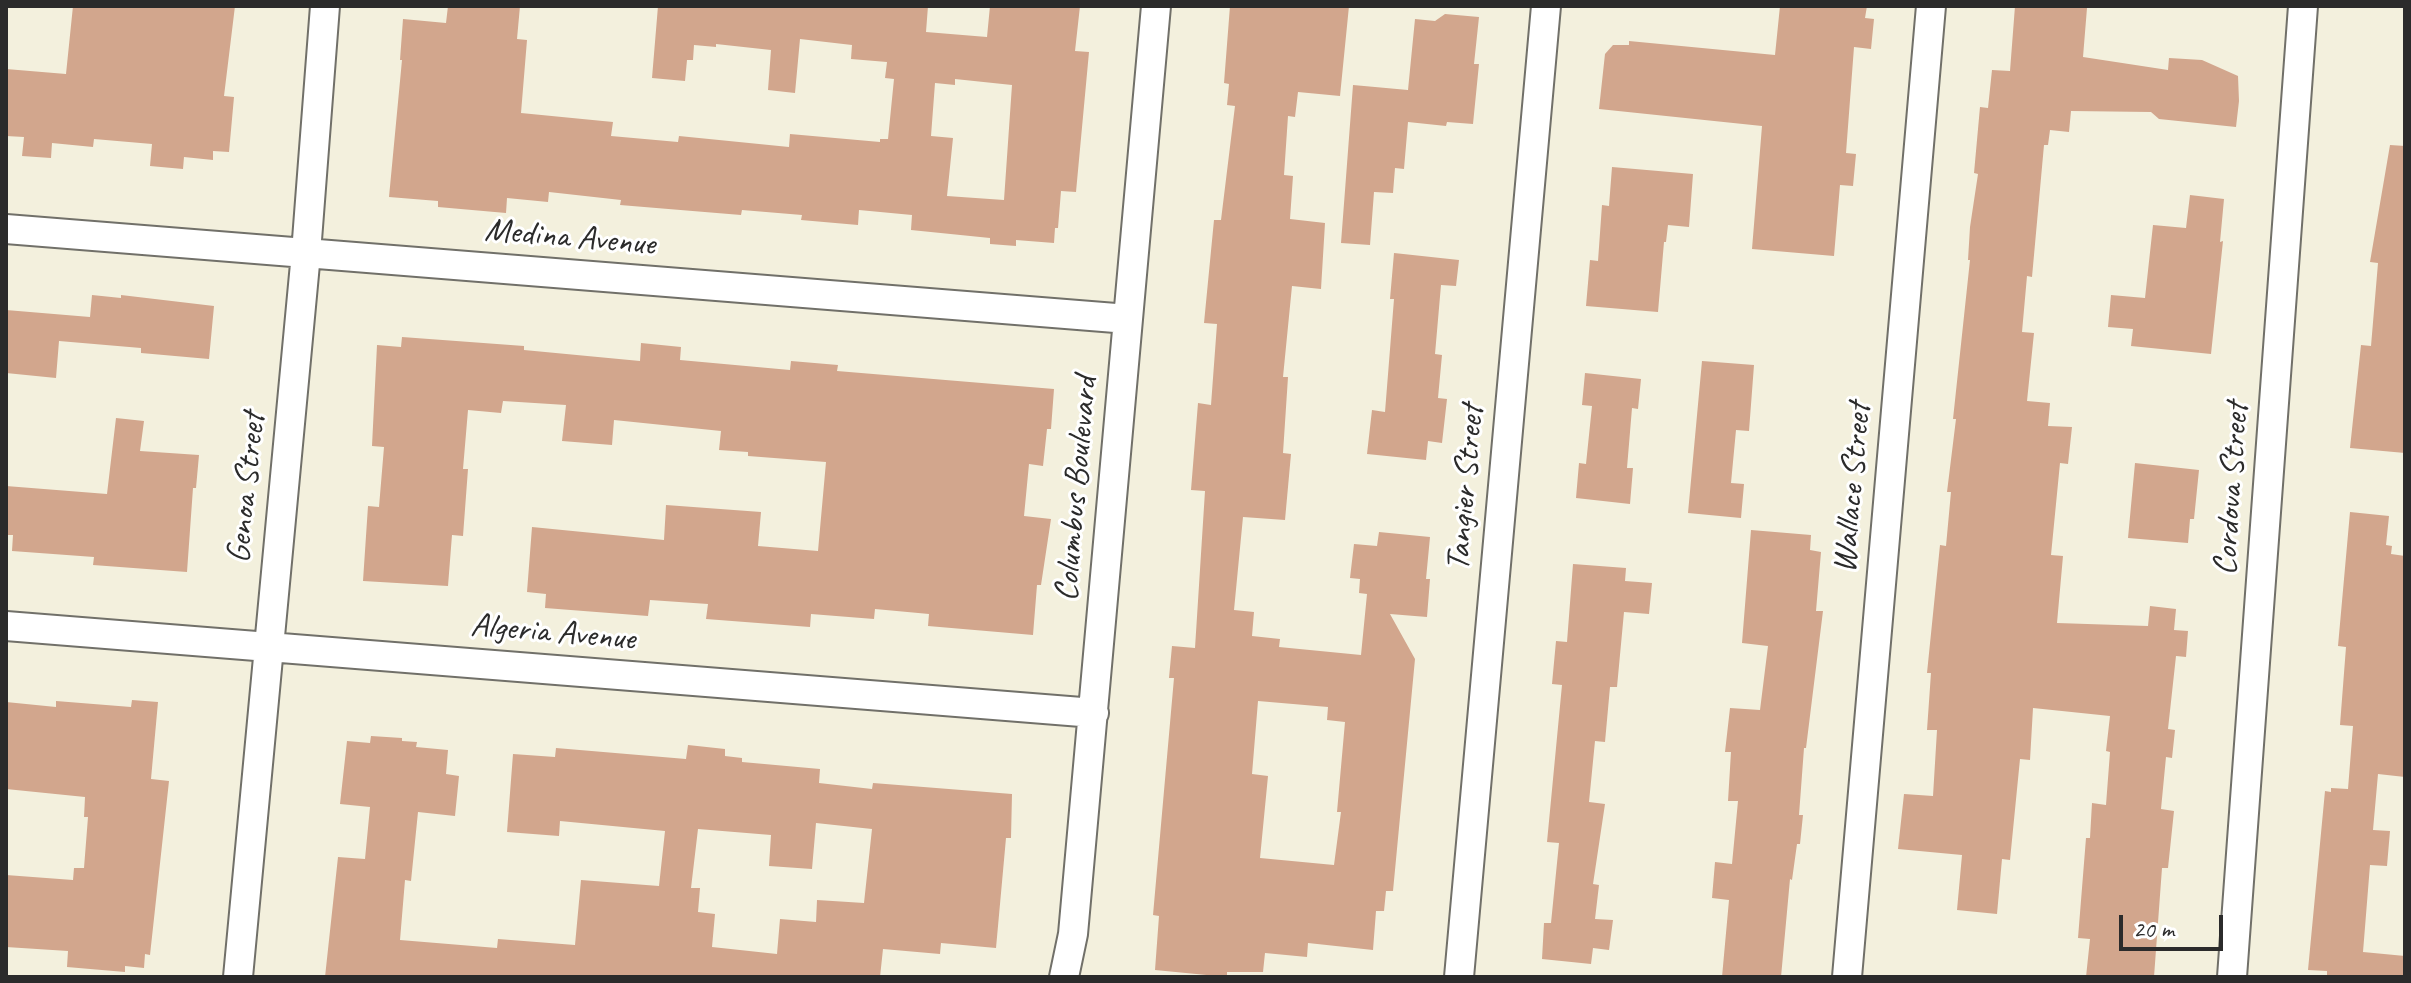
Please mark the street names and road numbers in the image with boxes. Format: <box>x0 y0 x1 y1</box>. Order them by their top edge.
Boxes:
street label: Medina Avenue <box>483 210 657 266</box>
street label: Columbus Boulevard <box>1047 375 1107 603</box>
street label: Wallace Street <box>1825 401 1881 575</box>
street label: Cordova Street <box>2206 401 2258 577</box>
street label: Tangier Street <box>1438 403 1494 573</box>
street label: Genoa Street <box>219 411 275 565</box>
street label: Algeria Avenue <box>469 605 637 661</box>

